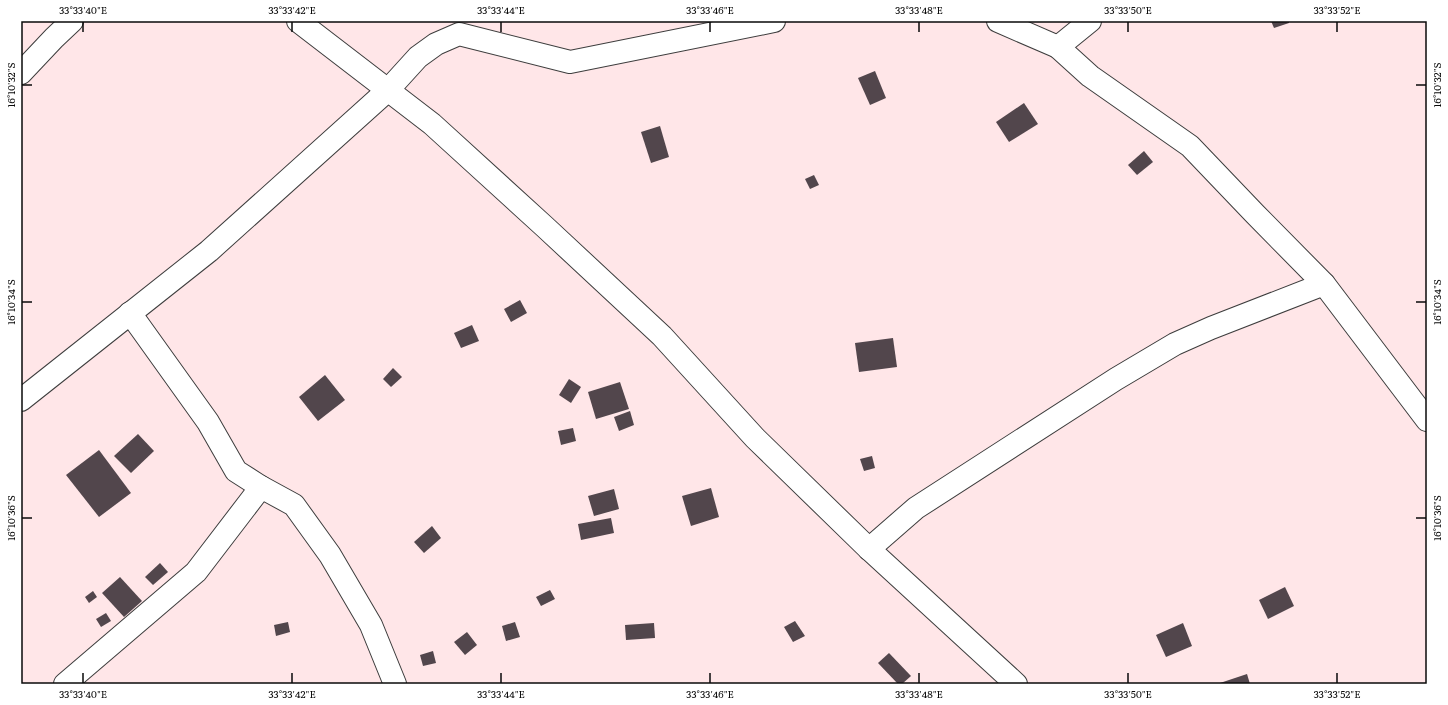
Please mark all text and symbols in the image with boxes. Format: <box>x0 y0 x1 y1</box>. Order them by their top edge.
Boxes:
text: 33°33'40"E <box>59 2 107 17</box>
text: 33°33'42"E <box>268 2 316 17</box>
text: 33°33'44"E <box>477 2 525 17</box>
text: 33°33'46"E <box>686 2 734 17</box>
text: 33°33'48"E <box>895 2 943 17</box>
text: 33°33'50"E <box>1104 2 1152 17</box>
text: 33°33'52"E <box>1314 2 1361 17</box>
text: 16°10'32"S <box>3 63 18 107</box>
text: 16°10'32"S <box>1429 63 1444 107</box>
text: 16°10'34"S <box>3 279 18 325</box>
text: 16°10'34"S <box>1429 279 1444 325</box>
text: 16°10'36"S <box>3 495 18 541</box>
text: 16°10'36"S <box>1429 495 1444 541</box>
text: 33°33'40"E <box>59 686 107 701</box>
text: 33°33'42"E <box>268 686 316 701</box>
text: 33°33'44"E <box>477 686 525 701</box>
text: 33°33'46"E <box>686 686 734 701</box>
text: 33°33'48"E <box>895 686 943 701</box>
text: 33°33'50"E <box>1104 686 1152 701</box>
text: 33°33'52"E <box>1314 686 1361 701</box>

